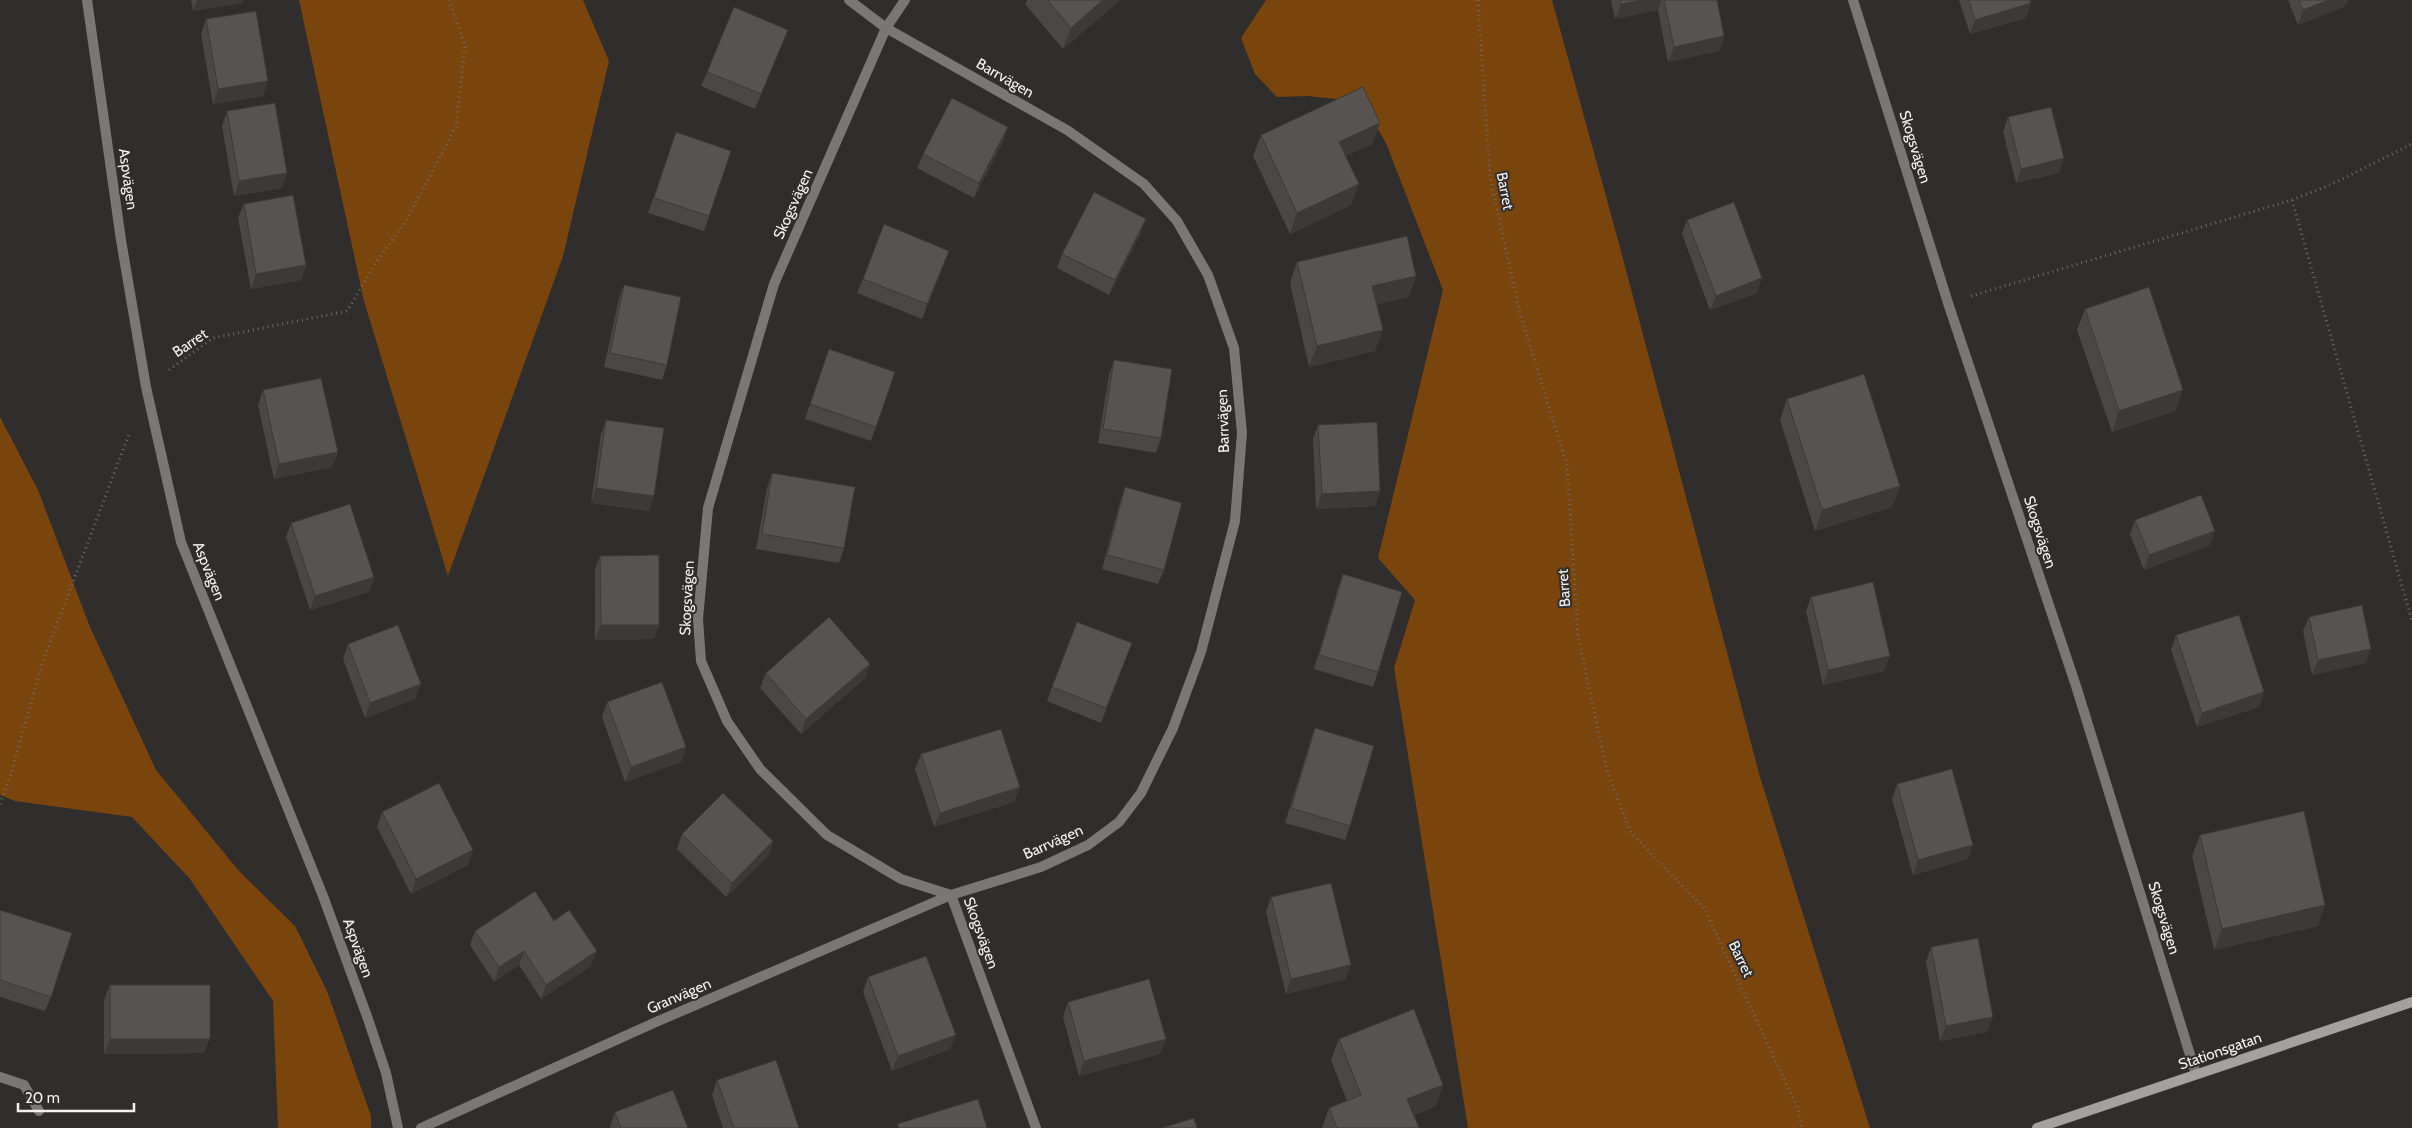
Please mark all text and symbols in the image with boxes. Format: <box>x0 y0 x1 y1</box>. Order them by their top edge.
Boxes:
street label: Barrvägen <box>973 54 1037 102</box>
street label: Skogsvägen <box>1895 108 1935 186</box>
street label: Aspvägen <box>115 147 141 211</box>
street label: Skogsvägen <box>770 166 816 242</box>
street label: Barret <box>1493 171 1517 211</box>
street label: Barret <box>169 325 211 361</box>
street label: Barrvägen <box>1213 389 1233 453</box>
street label: Skogsvägen <box>2020 494 2060 570</box>
street label: Aspvägen <box>189 539 229 603</box>
street label: Skogsvägen <box>676 560 698 636</box>
street label: Barret <box>1554 568 1574 608</box>
street label: Barrvägen <box>1020 821 1086 863</box>
street label: Skogsvägen <box>2144 879 2184 957</box>
street label: Skogsvägen <box>960 895 1002 971</box>
street label: Aspvägen <box>339 916 377 980</box>
street label: Barret <box>1725 938 1757 980</box>
street label: Granvägen <box>644 974 714 1018</box>
street label: Stationsgatan <box>2176 1028 2264 1074</box>
scale bar <box>18 1080 134 1112</box>
text: 20 m <box>25 1089 60 1107</box>

